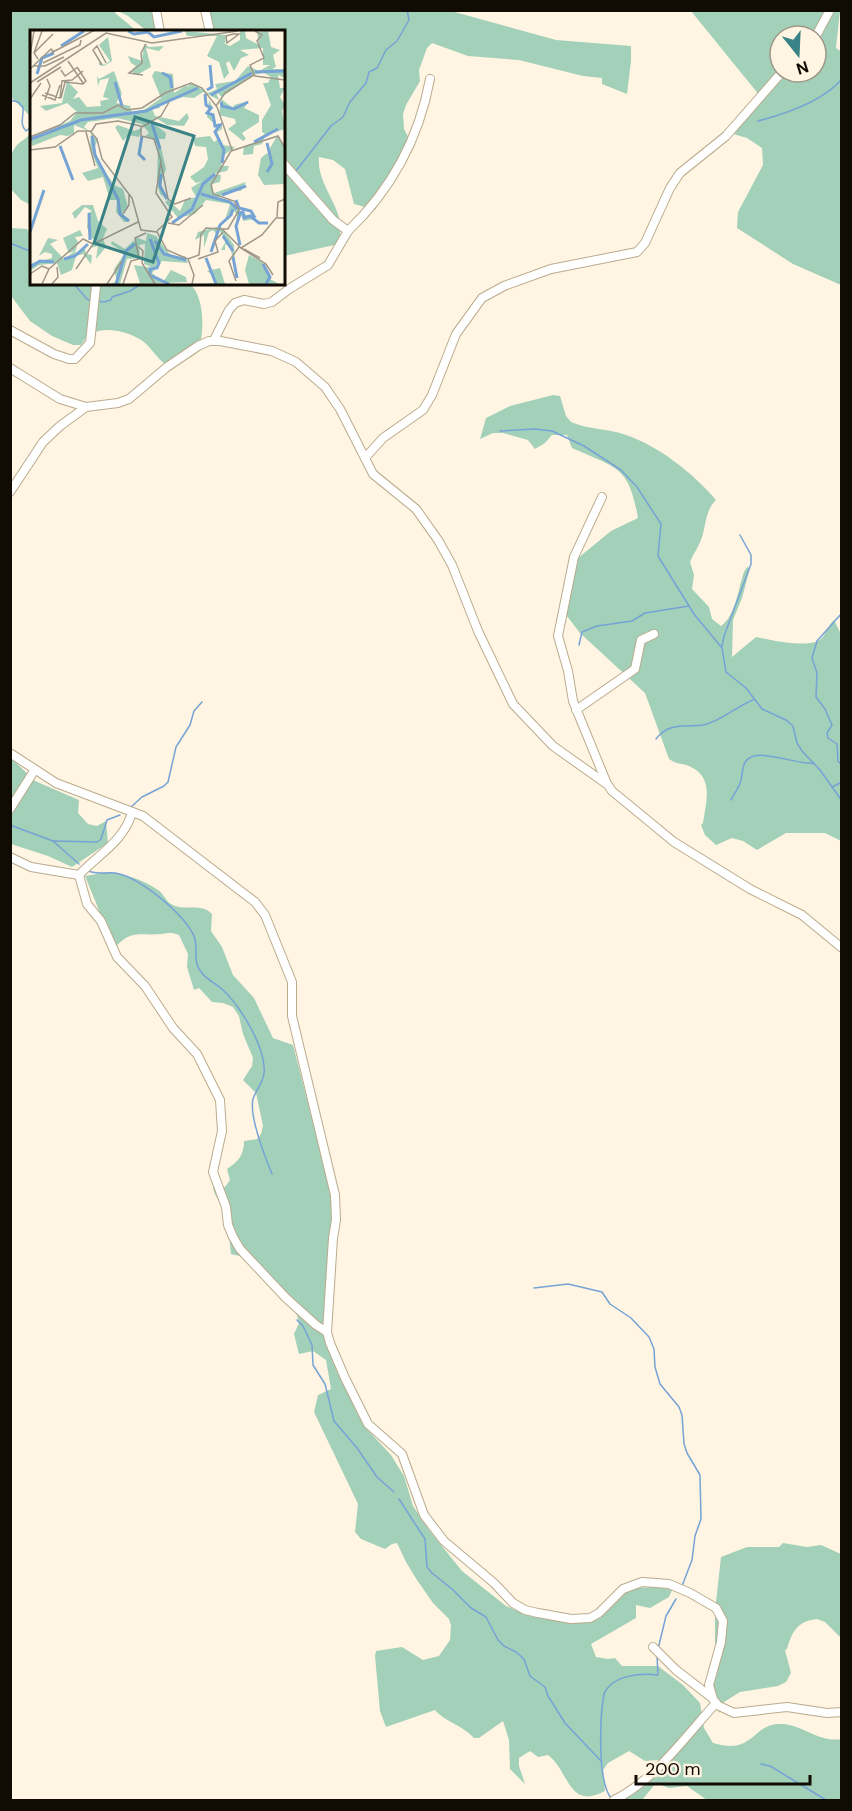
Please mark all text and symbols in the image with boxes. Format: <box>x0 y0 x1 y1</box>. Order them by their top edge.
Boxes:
north arrow <box>768 24 828 84</box>
inset map <box>30 30 285 285</box>
text: N <box>794 56 811 80</box>
scale bar <box>636 1748 810 1786</box>
text: 200 m <box>645 1757 701 1781</box>

